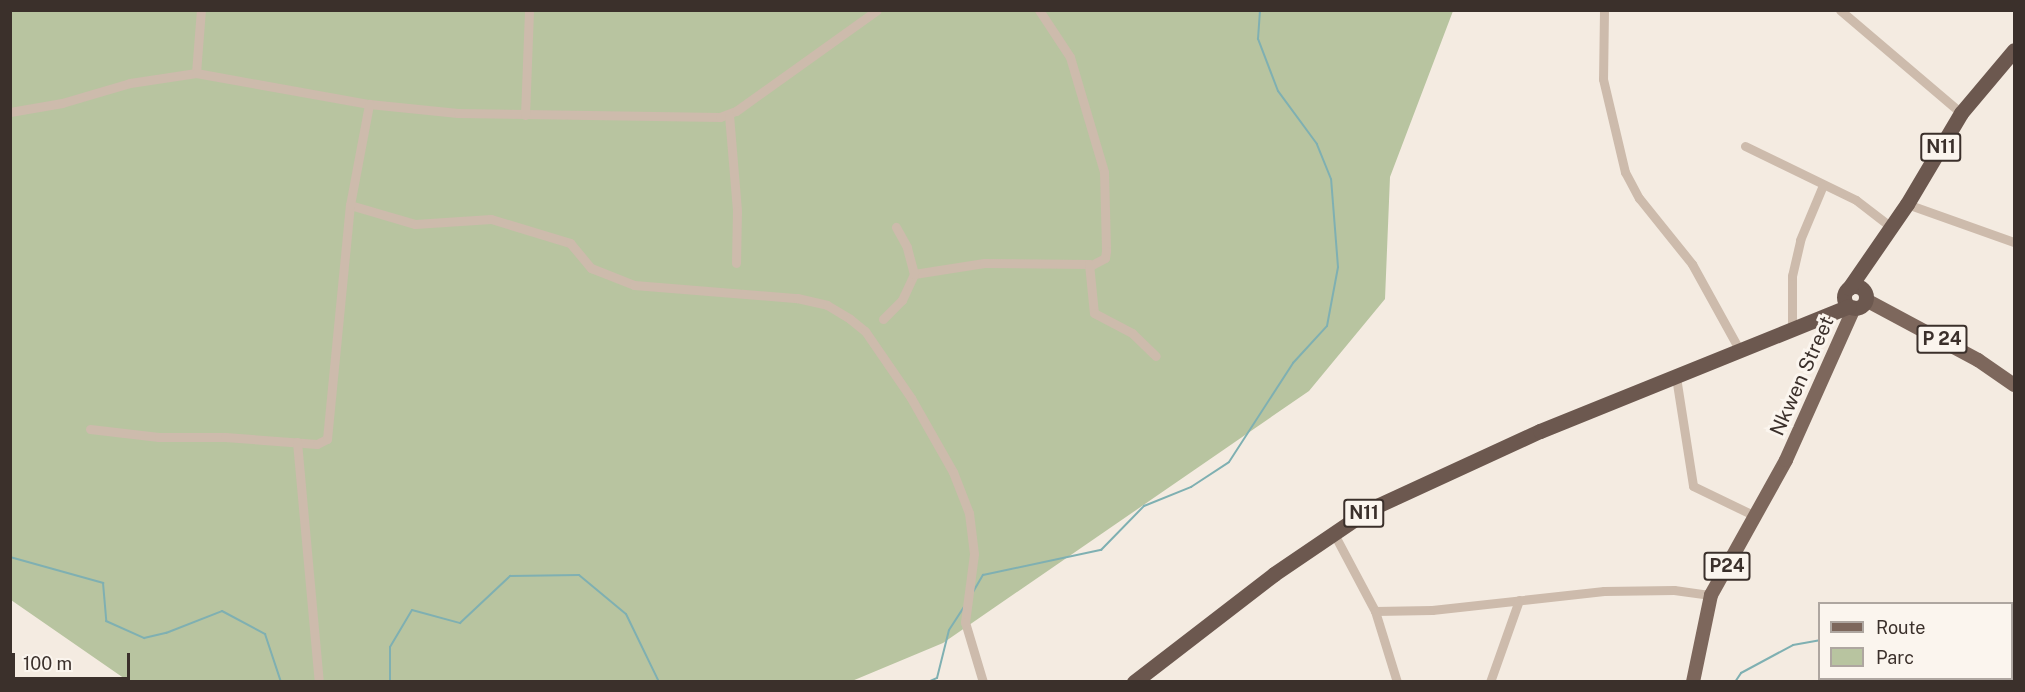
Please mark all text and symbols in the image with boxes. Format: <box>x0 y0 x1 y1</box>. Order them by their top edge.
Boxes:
road number: N11 <box>1920 132 1962 162</box>
street label: Nkwen Street <box>1765 313 1839 439</box>
road number: P 24 <box>1915 324 1969 354</box>
road number: N11 <box>1343 498 1385 528</box>
road number: P24 <box>1703 551 1751 581</box>
legend <box>1818 602 2013 680</box>
text: Route <box>1876 617 1925 638</box>
scale bar <box>15 641 134 679</box>
text: Parc <box>1876 647 1914 668</box>
text: 100 m <box>23 653 72 674</box>

